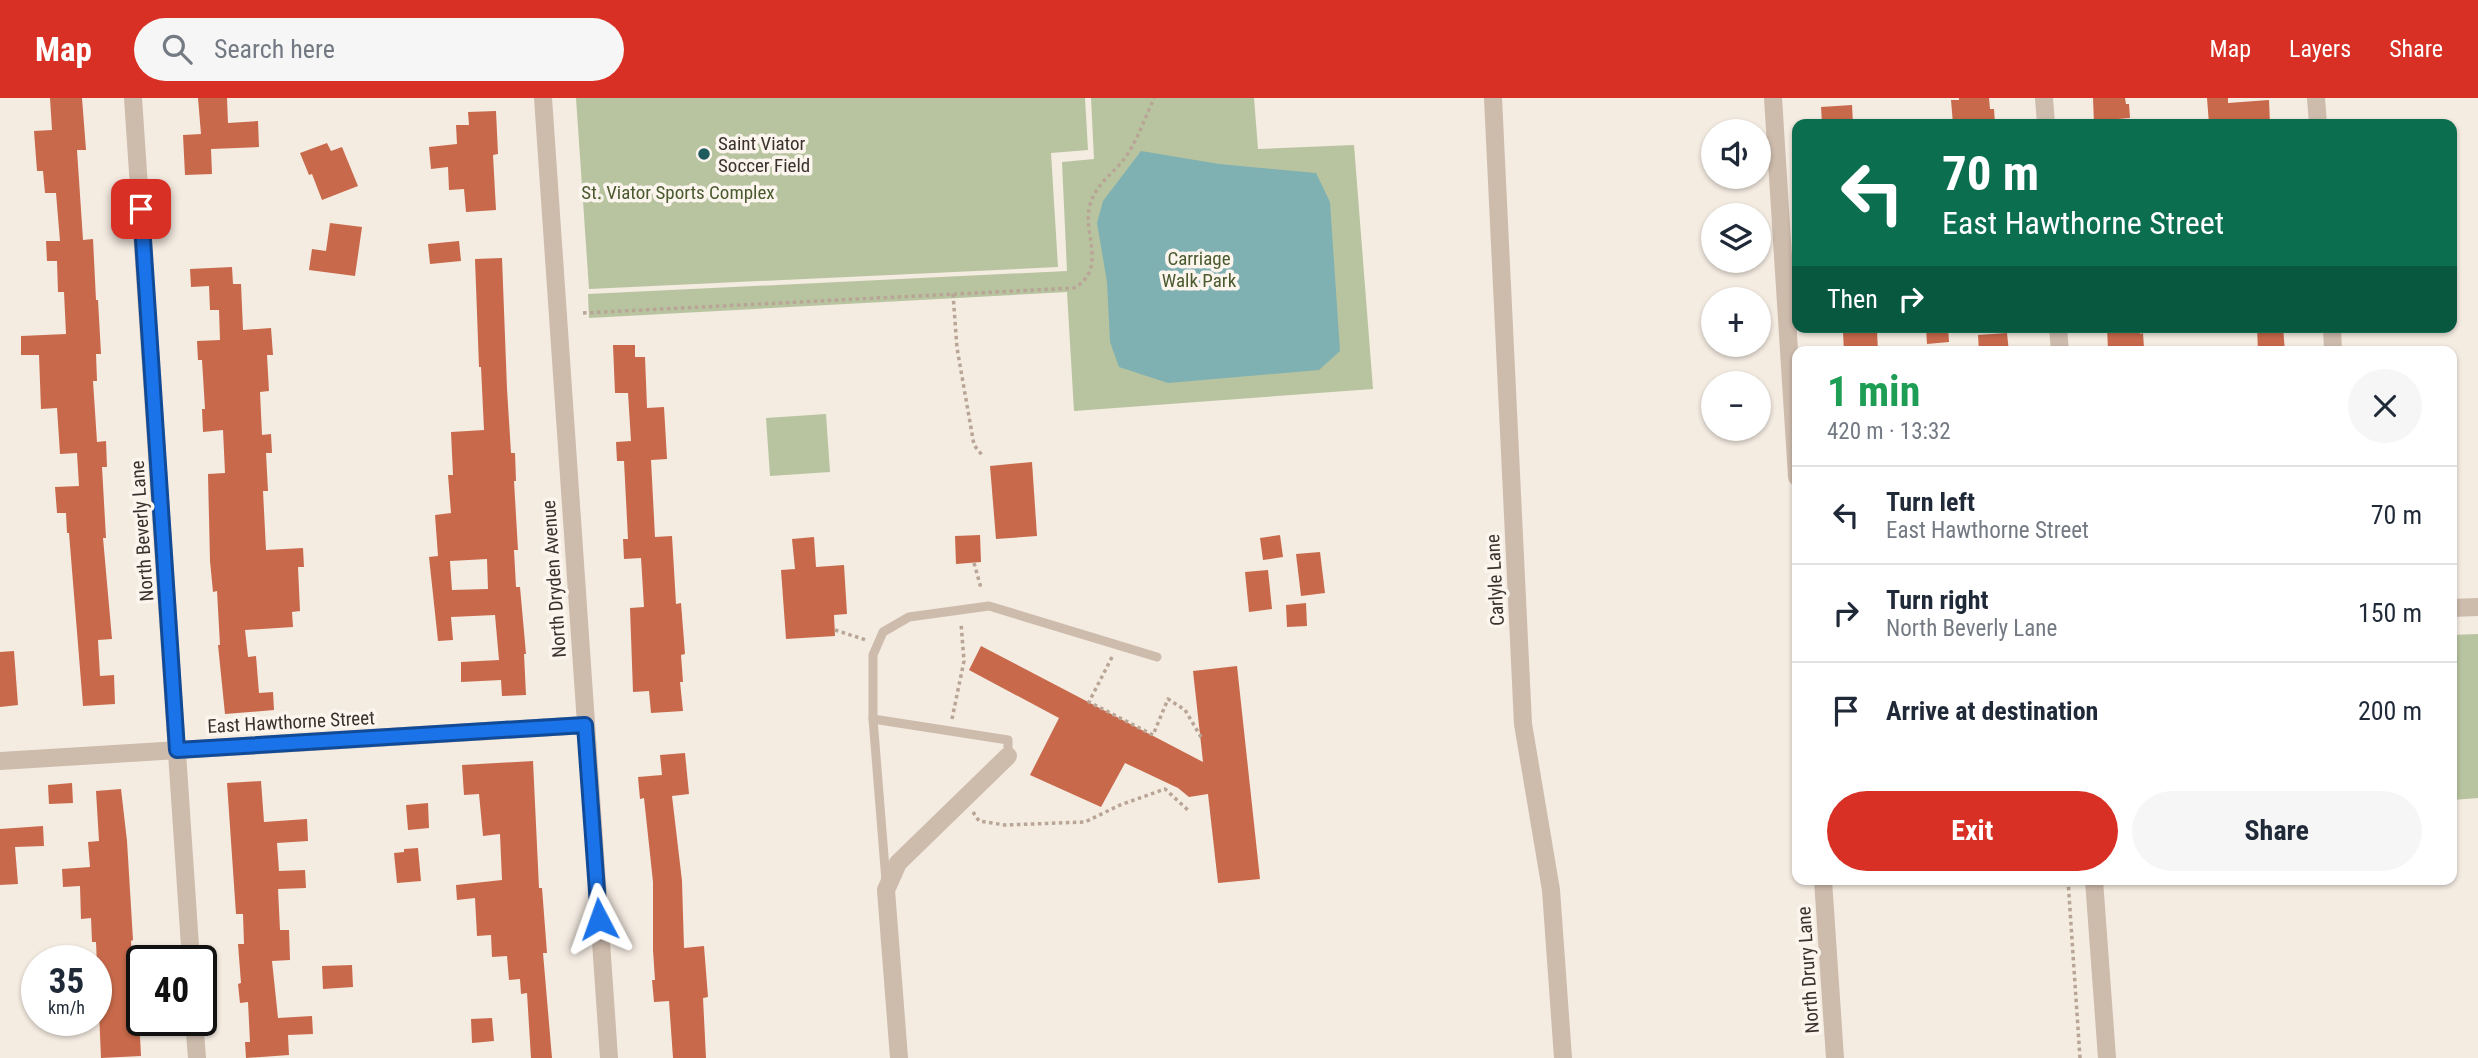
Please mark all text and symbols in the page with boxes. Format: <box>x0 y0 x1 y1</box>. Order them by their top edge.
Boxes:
search box <box>134 18 624 81</box>
text: Map <box>35 30 92 69</box>
icon: search <box>158 30 196 68</box>
text: Search here <box>214 34 335 64</box>
text: Map <box>2210 35 2251 63</box>
text: Layers <box>2289 35 2351 63</box>
text: Share <box>2389 35 2443 63</box>
map controls <box>1701 119 1771 441</box>
button: sound <box>1701 119 1771 189</box>
place label: Saint Viator Soccer Field <box>718 132 810 177</box>
text: 70 m <box>1942 145 2039 202</box>
marker: Saint Viator Soccer Field <box>696 146 712 162</box>
icon: left <box>1827 147 1918 238</box>
pin <box>111 179 171 239</box>
park label: St. Viator Sports Complex <box>581 181 775 204</box>
icon: arrive <box>122 190 160 228</box>
button: layers <box>1701 203 1771 273</box>
text: East Hawthorne Street <box>1942 204 2224 242</box>
park label: Carriage Walk Park <box>1162 247 1237 292</box>
icon: right <box>1892 280 1930 318</box>
text: Then <box>1827 284 1878 314</box>
button: + <box>1701 287 1771 357</box>
text: 1 min <box>1827 367 1920 416</box>
button: close <box>2348 369 2422 443</box>
button: − <box>1701 371 1771 441</box>
text: 420 m · 13:32 <box>1827 418 1951 445</box>
street label: North Beverly Lane <box>126 460 158 602</box>
text: Turn left <box>1886 487 1975 517</box>
icon: left <box>1827 496 1865 534</box>
street label: North Dryden Avenue <box>537 499 571 659</box>
text: 70 m <box>2371 500 2422 530</box>
text: East Hawthorne Street <box>1886 517 2089 544</box>
street label: Carlyle Lane <box>1481 533 1509 626</box>
text: Turn right <box>1886 585 1988 615</box>
icon: right <box>1827 594 1865 632</box>
text: 150 m <box>2358 598 2422 628</box>
text: North Beverly Lane <box>1886 615 2057 642</box>
icon: arrive <box>1827 692 1865 730</box>
text: Arrive at destination <box>1886 696 2098 726</box>
text: 200 m <box>2358 696 2422 726</box>
street label: East Hawthorne Street <box>207 706 375 738</box>
button: Exit <box>1827 791 2118 871</box>
button: Share <box>2132 791 2422 871</box>
position arrow <box>562 882 636 956</box>
street label: North Drury Lane <box>1792 906 1824 1034</box>
speed limit sign: 40 <box>126 945 217 1036</box>
text: 35 <box>49 961 84 1002</box>
text: km/h <box>48 997 85 1018</box>

